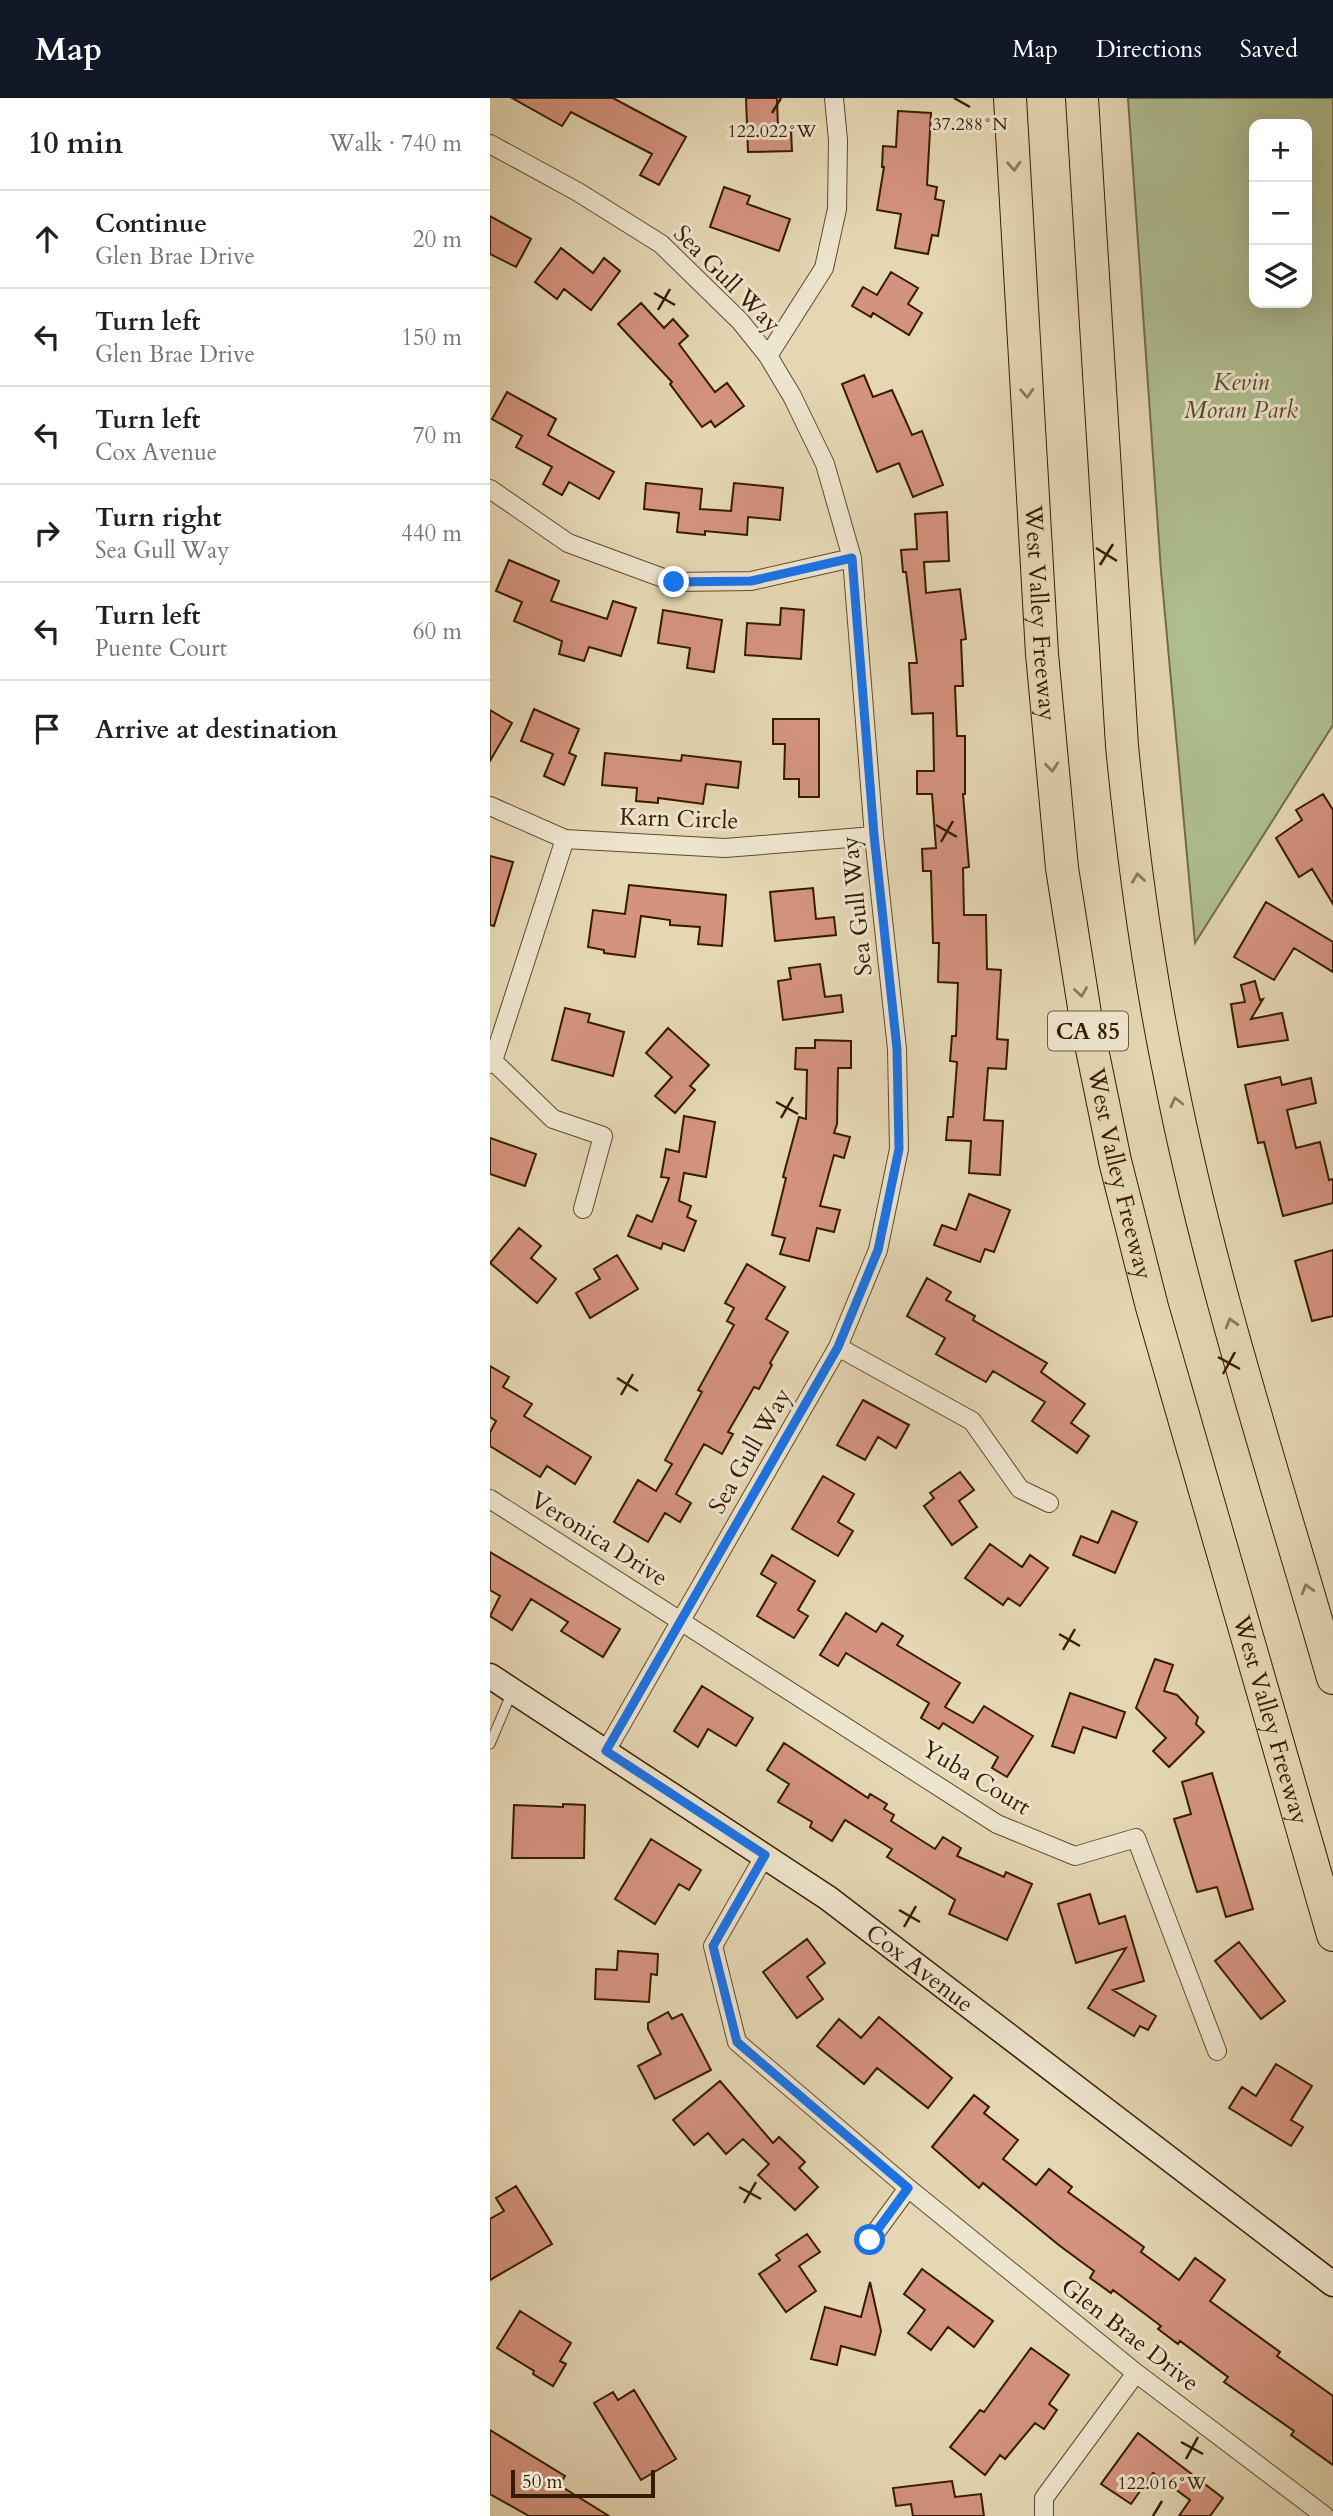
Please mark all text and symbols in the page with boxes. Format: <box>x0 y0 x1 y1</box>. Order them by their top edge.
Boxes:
text: Map <box>35 27 102 72</box>
text: Map <box>1012 33 1058 66</box>
text: Directions <box>1096 33 1202 66</box>
text: Saved <box>1240 33 1298 66</box>
text: 37.288°N <box>932 112 1008 137</box>
text: 122.022°W <box>728 119 817 144</box>
map controls <box>1249 119 1312 308</box>
button: + <box>1249 119 1312 182</box>
text: 10 min <box>28 123 123 164</box>
text: Walk · 740 m <box>329 128 462 159</box>
one-way arrow <box>1006 161 1021 172</box>
button: − <box>1249 182 1312 245</box>
text: Continue <box>95 206 207 241</box>
street label: Sea Gull Way <box>666 218 788 340</box>
icon: ahead <box>28 220 66 258</box>
text: 20 m <box>413 224 462 255</box>
text: Glen Brae Drive <box>95 241 255 272</box>
button: layers <box>1249 245 1312 308</box>
text: Turn left <box>95 304 200 339</box>
icon: left <box>28 318 66 356</box>
text: 150 m <box>401 322 462 353</box>
text: Glen Brae Drive <box>95 339 255 370</box>
park label: Kevin Moran Park <box>1184 366 1298 427</box>
one-way arrow <box>1019 388 1034 399</box>
text: Turn left <box>95 402 200 437</box>
icon: left <box>28 416 66 454</box>
text: 70 m <box>413 420 462 451</box>
text: Cox Avenue <box>95 437 217 468</box>
text: Turn right <box>95 500 222 535</box>
street label: West Valley Freeway <box>1017 503 1065 723</box>
icon: right <box>28 514 66 552</box>
text: 440 m <box>401 518 462 549</box>
text: Sea Gull Way <box>95 535 229 566</box>
route end <box>658 566 689 597</box>
text: Turn left <box>95 598 200 633</box>
icon: left <box>28 612 66 650</box>
text: 60 m <box>413 616 462 647</box>
text: Puente Court <box>95 633 227 664</box>
icon: arrive <box>28 710 66 748</box>
text: Arrive at destination <box>95 712 338 747</box>
one-way arrow <box>1044 762 1059 773</box>
street label: Karn Circle <box>619 800 739 838</box>
street label: Sea Gull Way <box>833 834 881 977</box>
one-way arrow <box>1130 872 1145 884</box>
one-way arrow <box>1073 987 1088 998</box>
road number: CA 85 <box>1048 1012 1128 1050</box>
street label: West Valley Freeway <box>1080 1064 1161 1283</box>
one-way arrow <box>1169 1096 1184 1108</box>
one-way arrow <box>1224 1317 1239 1329</box>
street label: Sea Gull Way <box>701 1382 799 1520</box>
street label: Veronica Drive <box>524 1484 674 1594</box>
one-way arrow <box>1301 1583 1316 1595</box>
street label: West Valley Freeway <box>1225 1610 1317 1829</box>
street label: Yuba Court <box>915 1733 1037 1824</box>
street label: Cox Avenue <box>859 1916 981 2020</box>
route start <box>854 2224 885 2255</box>
street label: Glen Brae Drive <box>1054 2271 1206 2399</box>
scale bar <box>511 2467 654 2499</box>
text: 50 m <box>522 2469 563 2495</box>
text: 122.016°W <box>1118 2471 1207 2496</box>

